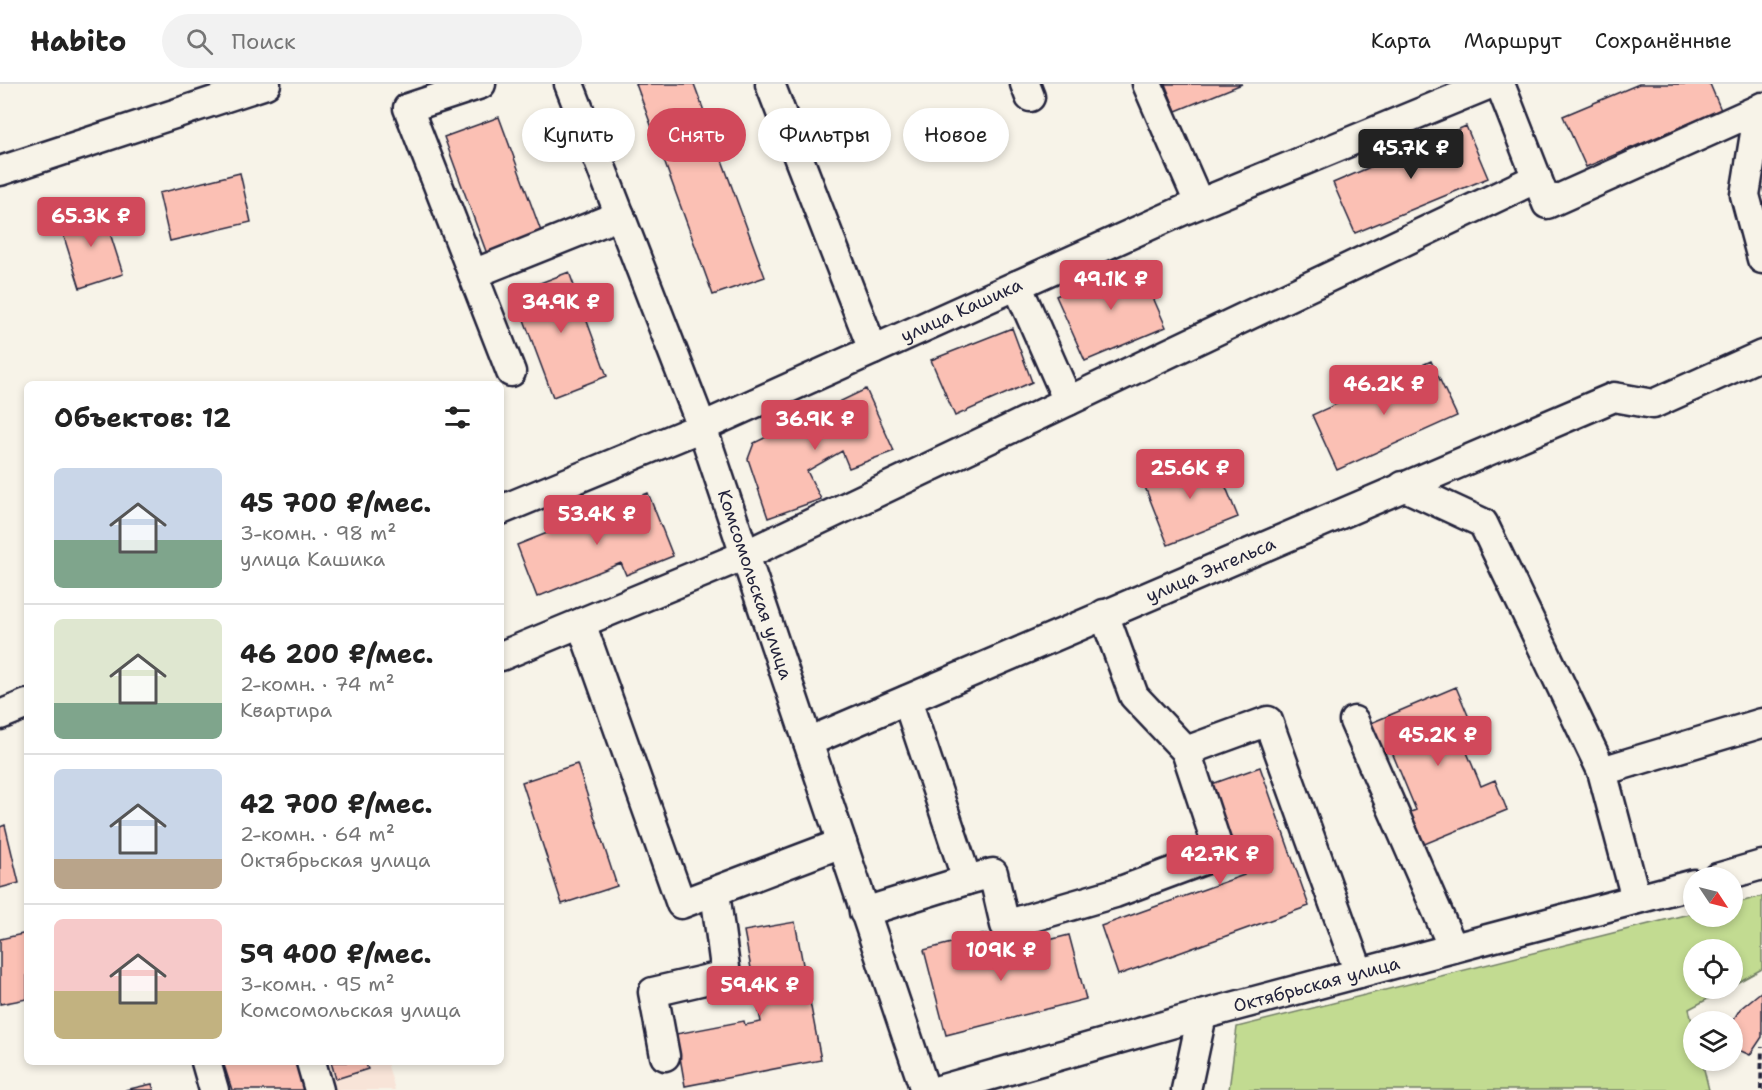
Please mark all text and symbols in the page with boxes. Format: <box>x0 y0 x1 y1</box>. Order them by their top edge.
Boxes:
search box <box>162 14 582 68</box>
text: Habito <box>30 22 126 60</box>
icon: search <box>183 25 216 58</box>
text: Поиск <box>231 27 296 56</box>
text: Карта <box>1371 27 1431 55</box>
text: Маршрут <box>1464 27 1562 55</box>
text: Сохранённые <box>1595 27 1732 55</box>
chip: Купить <box>522 108 635 162</box>
chip: Снять <box>647 108 746 162</box>
chip: Фильтры <box>758 108 891 162</box>
chip: Новое <box>903 108 1009 162</box>
pin: 45.7K ₽ <box>1356 129 1466 180</box>
text: 45.7K ₽ <box>1372 135 1450 161</box>
pin: 65.3K ₽ <box>36 197 146 248</box>
text: 65.3K ₽ <box>51 203 131 229</box>
pin: 49.1K ₽ <box>1056 260 1166 311</box>
text: 49.1K ₽ <box>1074 266 1148 292</box>
street label: улица Кашика <box>897 272 1026 348</box>
pin: 34.9K ₽ <box>506 283 616 334</box>
text: 34.9K ₽ <box>522 289 600 315</box>
pin: 46.2K ₽ <box>1329 365 1439 416</box>
text: 46.2K ₽ <box>1343 371 1425 397</box>
text: Объектов: 12 <box>54 400 231 435</box>
pin: 36.9K ₽ <box>760 400 870 451</box>
icon: filters <box>441 401 474 434</box>
text: 36.9K ₽ <box>775 406 855 432</box>
pin: 25.6K ₽ <box>1135 449 1245 500</box>
text: 25.6K ₽ <box>1150 455 1230 481</box>
text: 45 700 ₽/мес. <box>240 485 431 520</box>
street label: Комсомольская улица <box>712 486 798 682</box>
icon: home <box>102 492 174 564</box>
pin: 53.4K ₽ <box>542 495 652 546</box>
text: 53.4K ₽ <box>558 501 636 527</box>
text: 3-комн. · 98 m² <box>240 520 397 546</box>
street label: улица Энгельса <box>1142 531 1279 608</box>
text: улица Кашика <box>240 546 385 572</box>
text: 46 200 ₽/мес. <box>240 636 434 671</box>
icon: home <box>102 643 174 715</box>
text: 2-комн. · 74 m² <box>240 671 395 697</box>
text: Квартира <box>240 697 332 723</box>
pin: 45.2K ₽ <box>1383 716 1493 767</box>
text: 45.2K ₽ <box>1398 722 1478 748</box>
text: 42 700 ₽/мес. <box>240 786 433 821</box>
icon: home <box>102 793 174 865</box>
text: 2-комн. · 64 m² <box>240 821 395 847</box>
pin: 42.7K ₽ <box>1165 835 1275 886</box>
text: 42.7K ₽ <box>1181 841 1259 867</box>
text: Октябрьская улица <box>240 847 430 873</box>
north arrow <box>1683 867 1743 927</box>
map controls <box>1683 867 1743 1071</box>
pin: 109K ₽ <box>952 931 1050 982</box>
text: 59 400 ₽/мес. <box>240 936 432 971</box>
text: 109K ₽ <box>966 937 1036 963</box>
button: locate <box>1683 939 1743 999</box>
icon: home <box>102 943 174 1015</box>
street label: Октябрьская улица <box>1231 951 1402 1018</box>
pin: 59.4K ₽ <box>705 966 815 1017</box>
text: 3-комн. · 95 m² <box>240 971 395 997</box>
text: 59.4K ₽ <box>721 972 799 998</box>
text: Комсомольская улица <box>240 997 461 1023</box>
button: layers <box>1683 1011 1743 1071</box>

